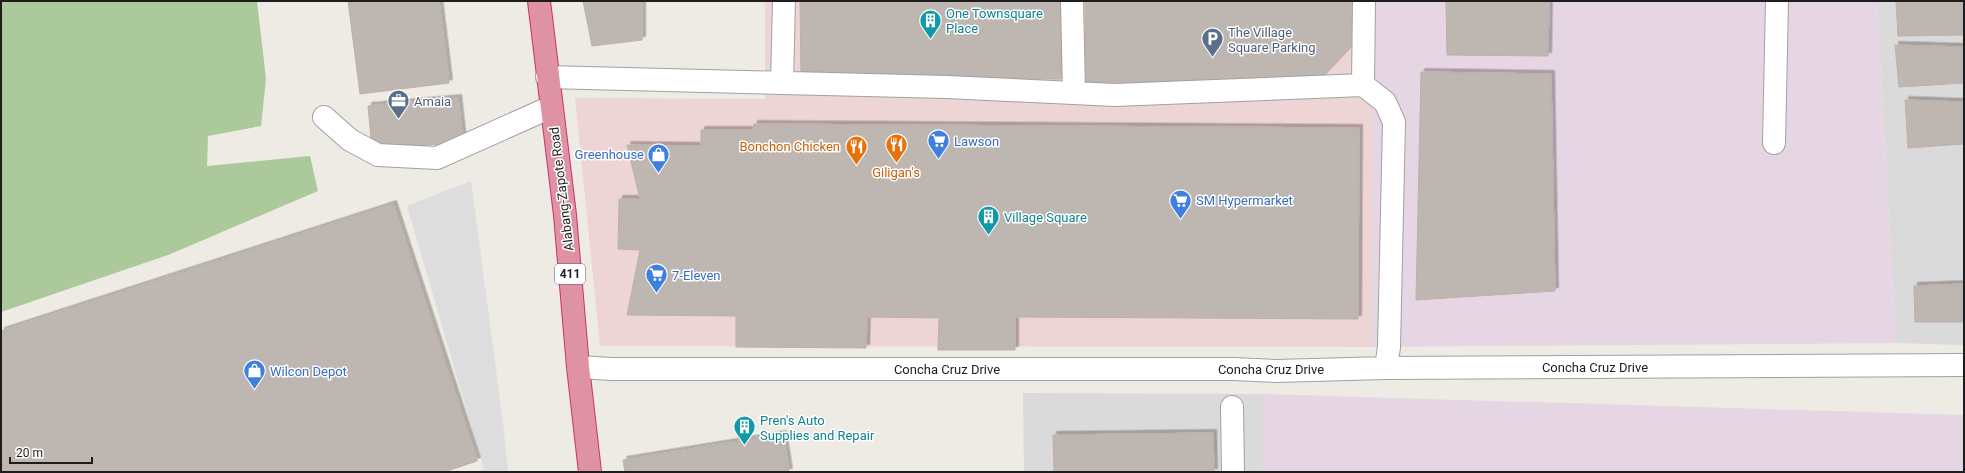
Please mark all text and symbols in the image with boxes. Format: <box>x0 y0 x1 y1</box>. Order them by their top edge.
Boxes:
place label: One Townsquare Place <box>946 6 1043 36</box>
building icon: One Townsquare Place <box>918 7 944 40</box>
place label: The Village Square Parking <box>1228 25 1316 55</box>
parking icon: The Village Square Parking <box>1199 26 1225 59</box>
office icon: Amaia <box>385 88 411 121</box>
place label: Amaia <box>414 94 451 109</box>
street label: Alabang-Zapote Road <box>546 126 577 252</box>
supermarket icon: Lawson <box>925 128 951 161</box>
restaurant icon: Giligan's <box>883 131 909 164</box>
restaurant icon: Bonchon Chicken <box>843 133 869 166</box>
place label: Lawson <box>954 134 999 149</box>
place label: Bonchon Chicken <box>739 139 840 154</box>
shop icon: Greenhouse <box>646 141 672 174</box>
place label: Greenhouse <box>575 147 644 162</box>
place label: Giligan's <box>872 165 920 180</box>
supermarket icon: SM Hypermarket <box>1167 187 1193 220</box>
place label: SM Hypermarket <box>1196 193 1293 208</box>
building icon: Village Square <box>976 204 1002 237</box>
place label: Village Square <box>1004 210 1087 225</box>
supermarket icon: 7-Eleven <box>644 262 670 295</box>
road number: 411 <box>555 264 585 284</box>
place label: 7-Eleven <box>672 268 721 283</box>
shop icon: Wilcon Depot <box>242 358 268 391</box>
street label: Concha Cruz Drive <box>1542 360 1648 375</box>
street label: Concha Cruz Drive <box>894 362 1000 377</box>
street label: Concha Cruz Drive <box>1218 362 1324 377</box>
place label: Wilcon Depot <box>270 364 347 379</box>
place label: Pren's Auto Supplies and Repair <box>760 413 875 443</box>
building icon: Pren's Auto Supplies and Repair <box>731 414 757 447</box>
scale bar <box>10 439 92 465</box>
text: 20 m <box>16 446 43 460</box>

